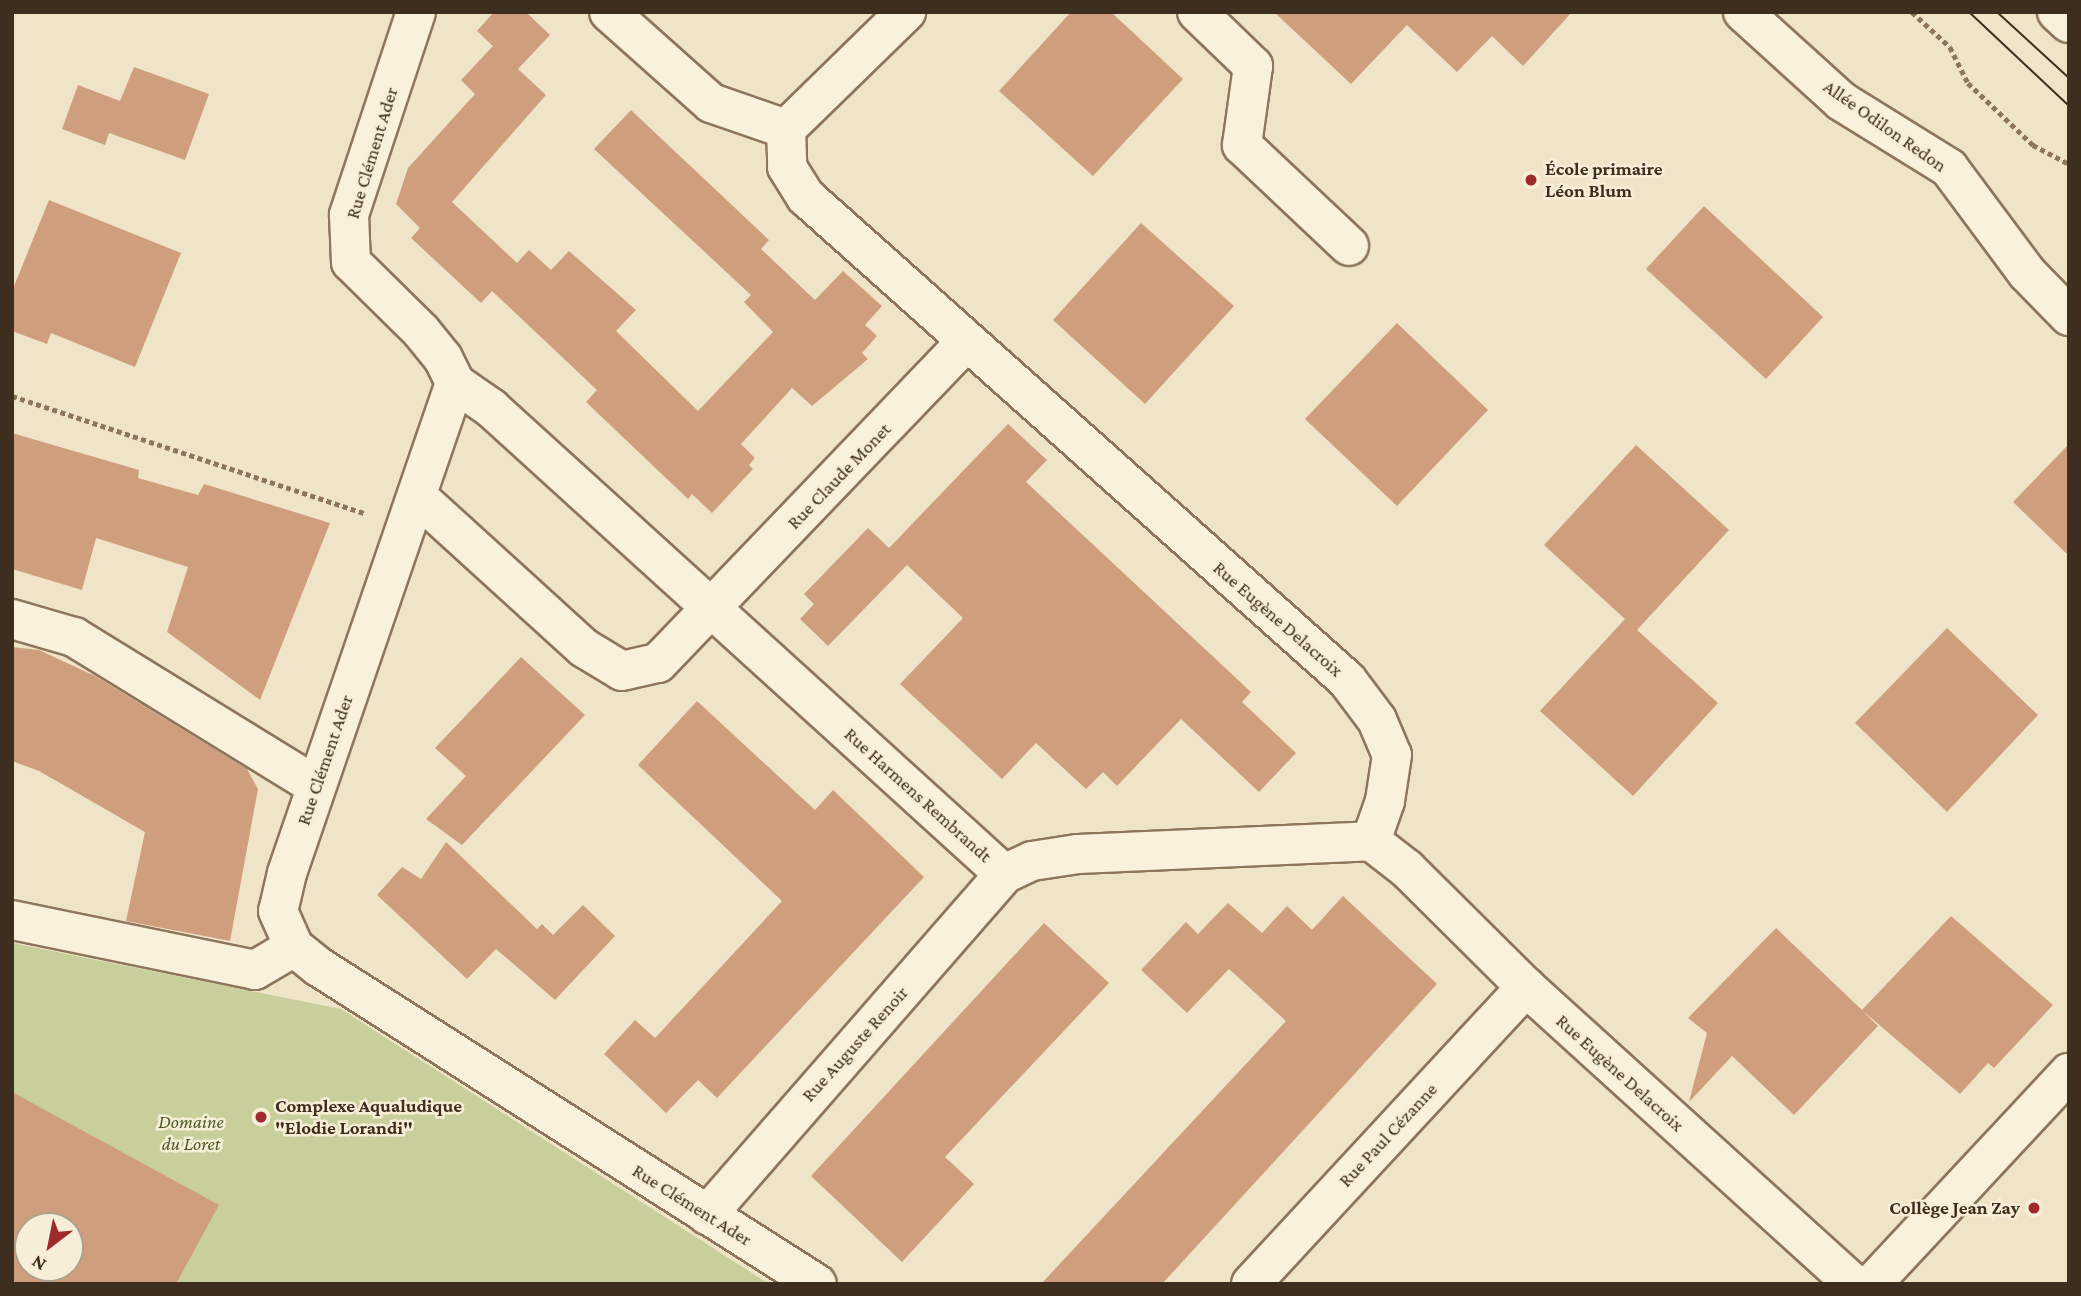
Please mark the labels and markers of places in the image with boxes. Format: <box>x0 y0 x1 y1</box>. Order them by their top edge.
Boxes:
place label: École primaire Léon Blum <box>1545 158 1663 202</box>
marker: École primaire Léon Blum <box>1523 172 1539 188</box>
place label: Complexe Aqualudique "Elodie Lorandi" <box>275 1095 462 1139</box>
marker: Complexe Aqualudique "Elodie Lorandi" <box>253 1109 269 1125</box>
place label: Collège Jean Zay <box>1889 1197 2020 1219</box>
marker: Collège Jean Zay <box>2026 1200 2042 1216</box>

